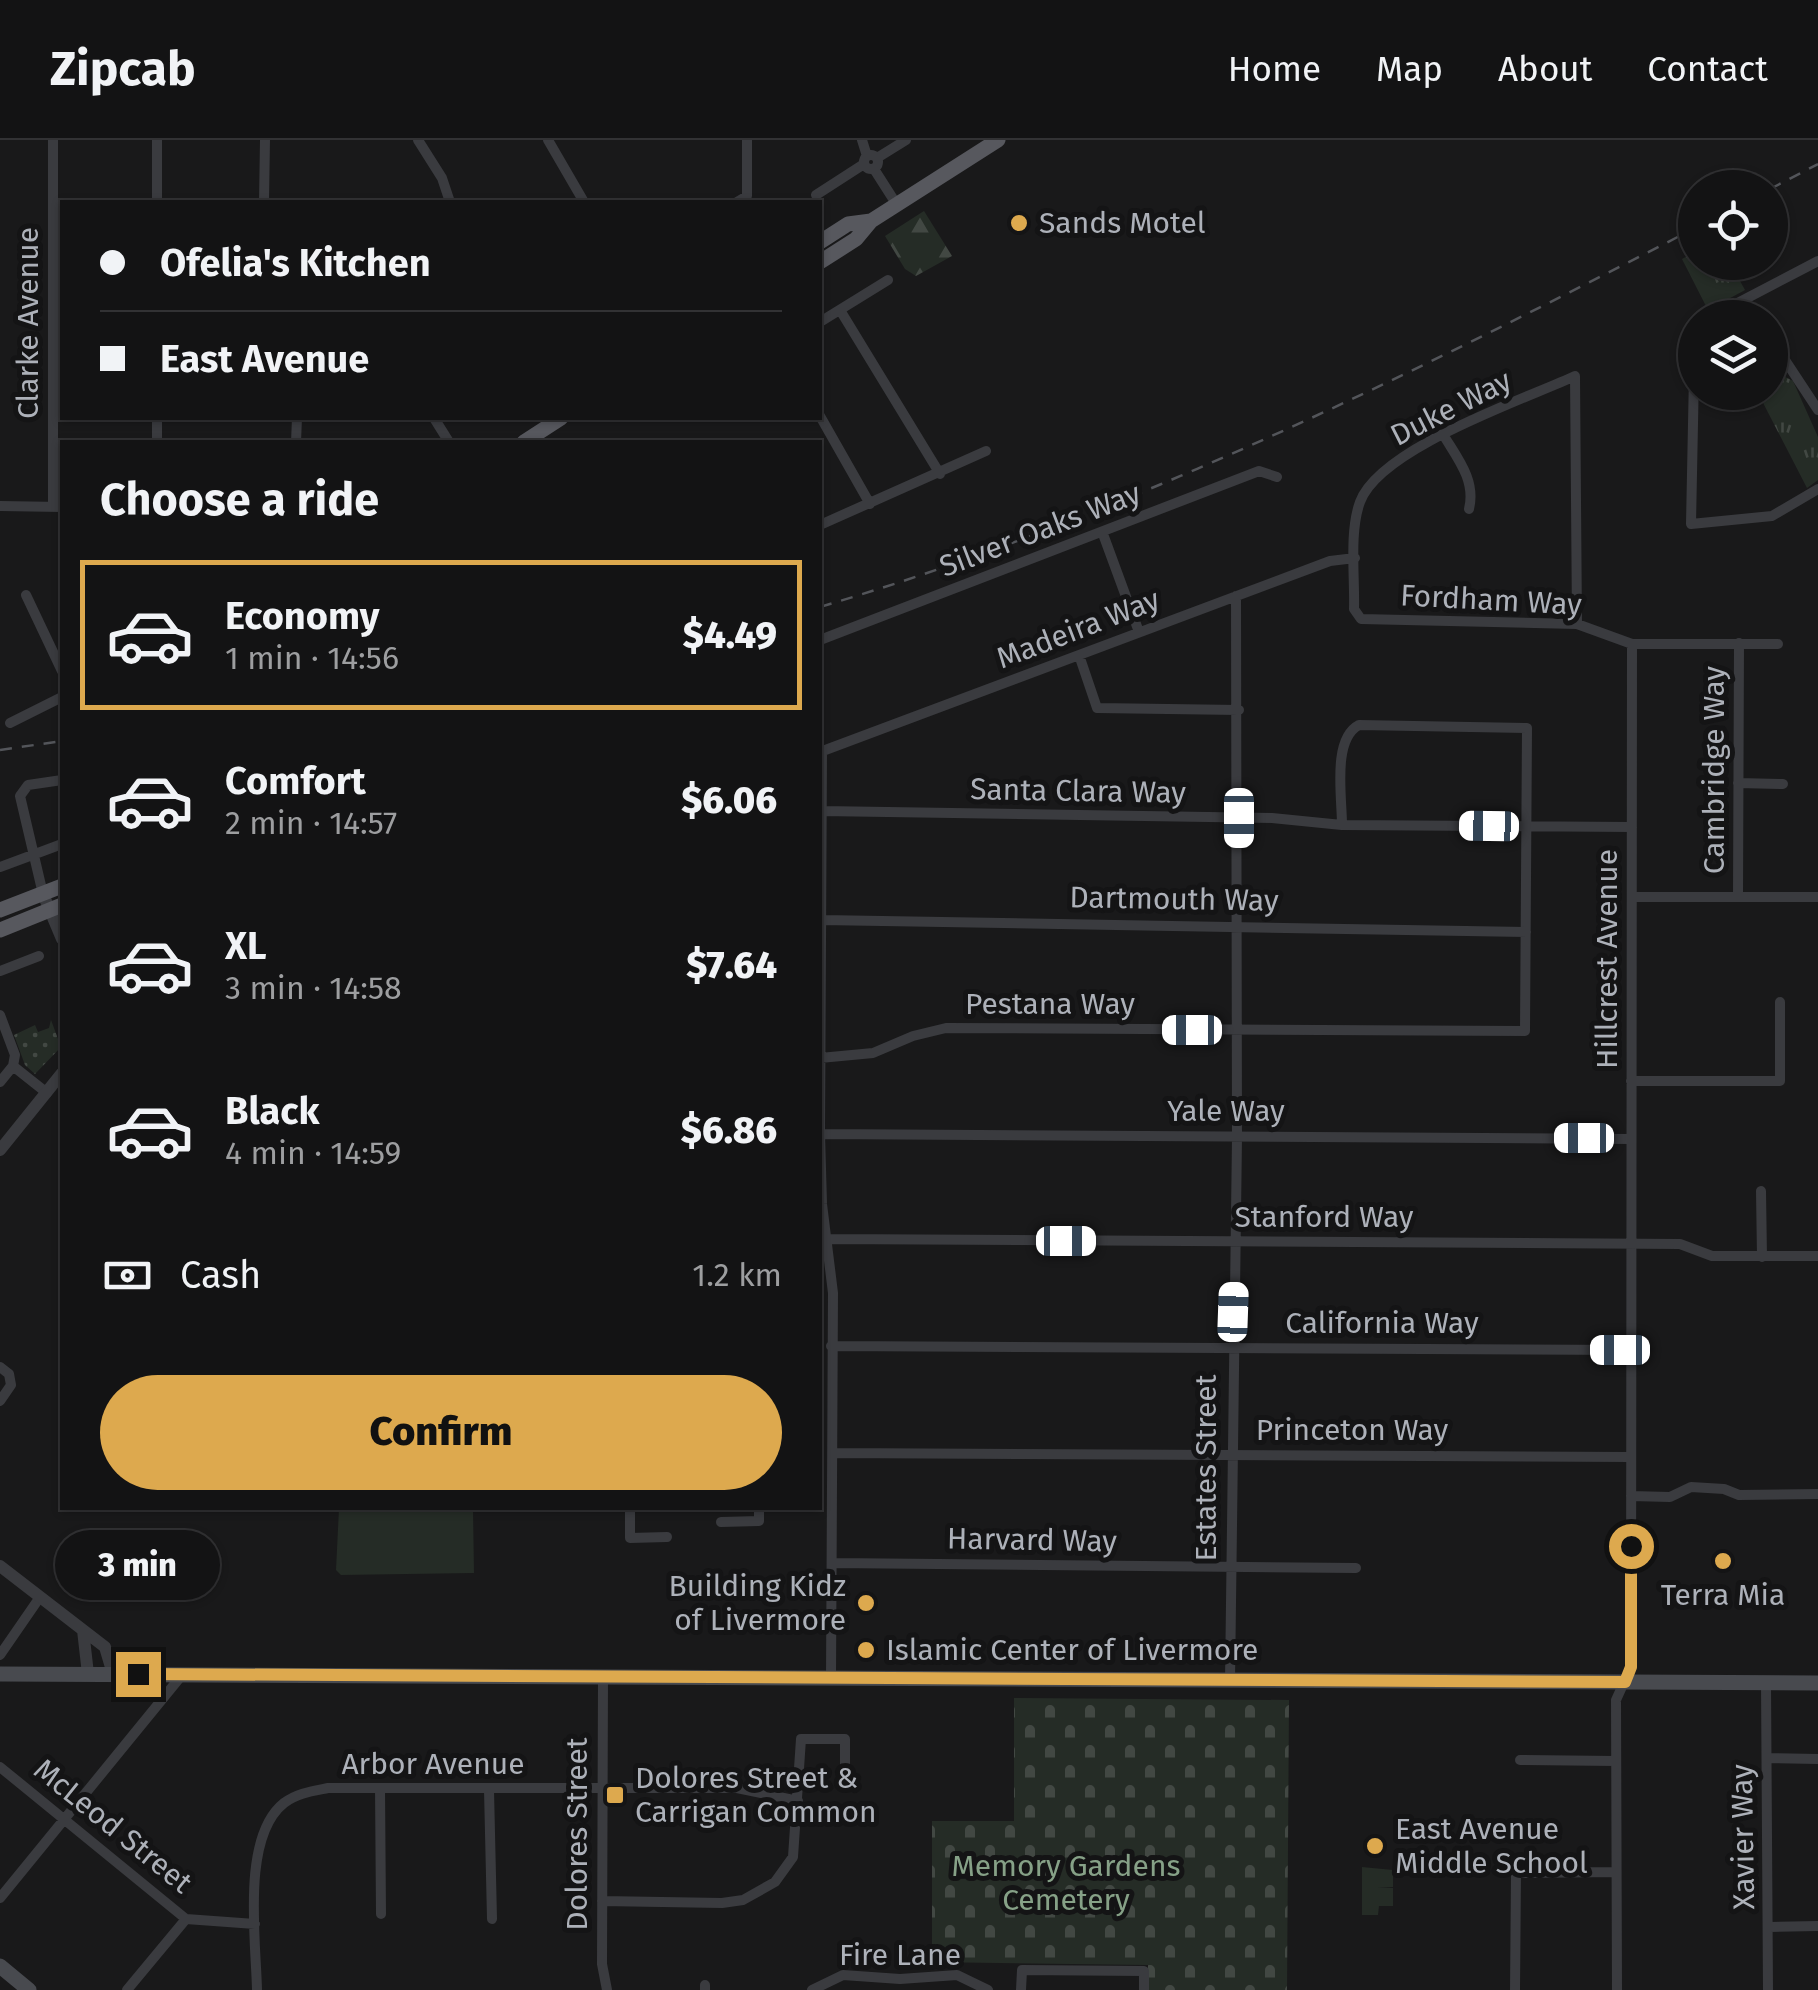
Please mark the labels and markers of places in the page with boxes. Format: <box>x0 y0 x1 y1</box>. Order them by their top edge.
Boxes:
place label: Sands Motel <box>1039 205 1206 241</box>
marker: Sands Motel <box>1008 212 1030 234</box>
marker: Terra Mia <box>1712 1550 1734 1572</box>
place label: Building Kidz of Livermore <box>668 1568 846 1638</box>
place label: Terra Mia <box>1661 1577 1785 1613</box>
marker: Building Kidz of Livermore <box>855 1592 877 1614</box>
place label: Islamic Center of Livermore <box>886 1632 1258 1668</box>
marker: Islamic Center of Livermore <box>855 1639 877 1661</box>
place label: Dolores Street & Carrigan Common <box>635 1760 877 1830</box>
marker: Dolores Street & Carrigan Common <box>604 1784 626 1806</box>
place label: East Avenue Middle School <box>1395 1811 1588 1881</box>
marker: East Avenue Middle School <box>1364 1835 1386 1857</box>

